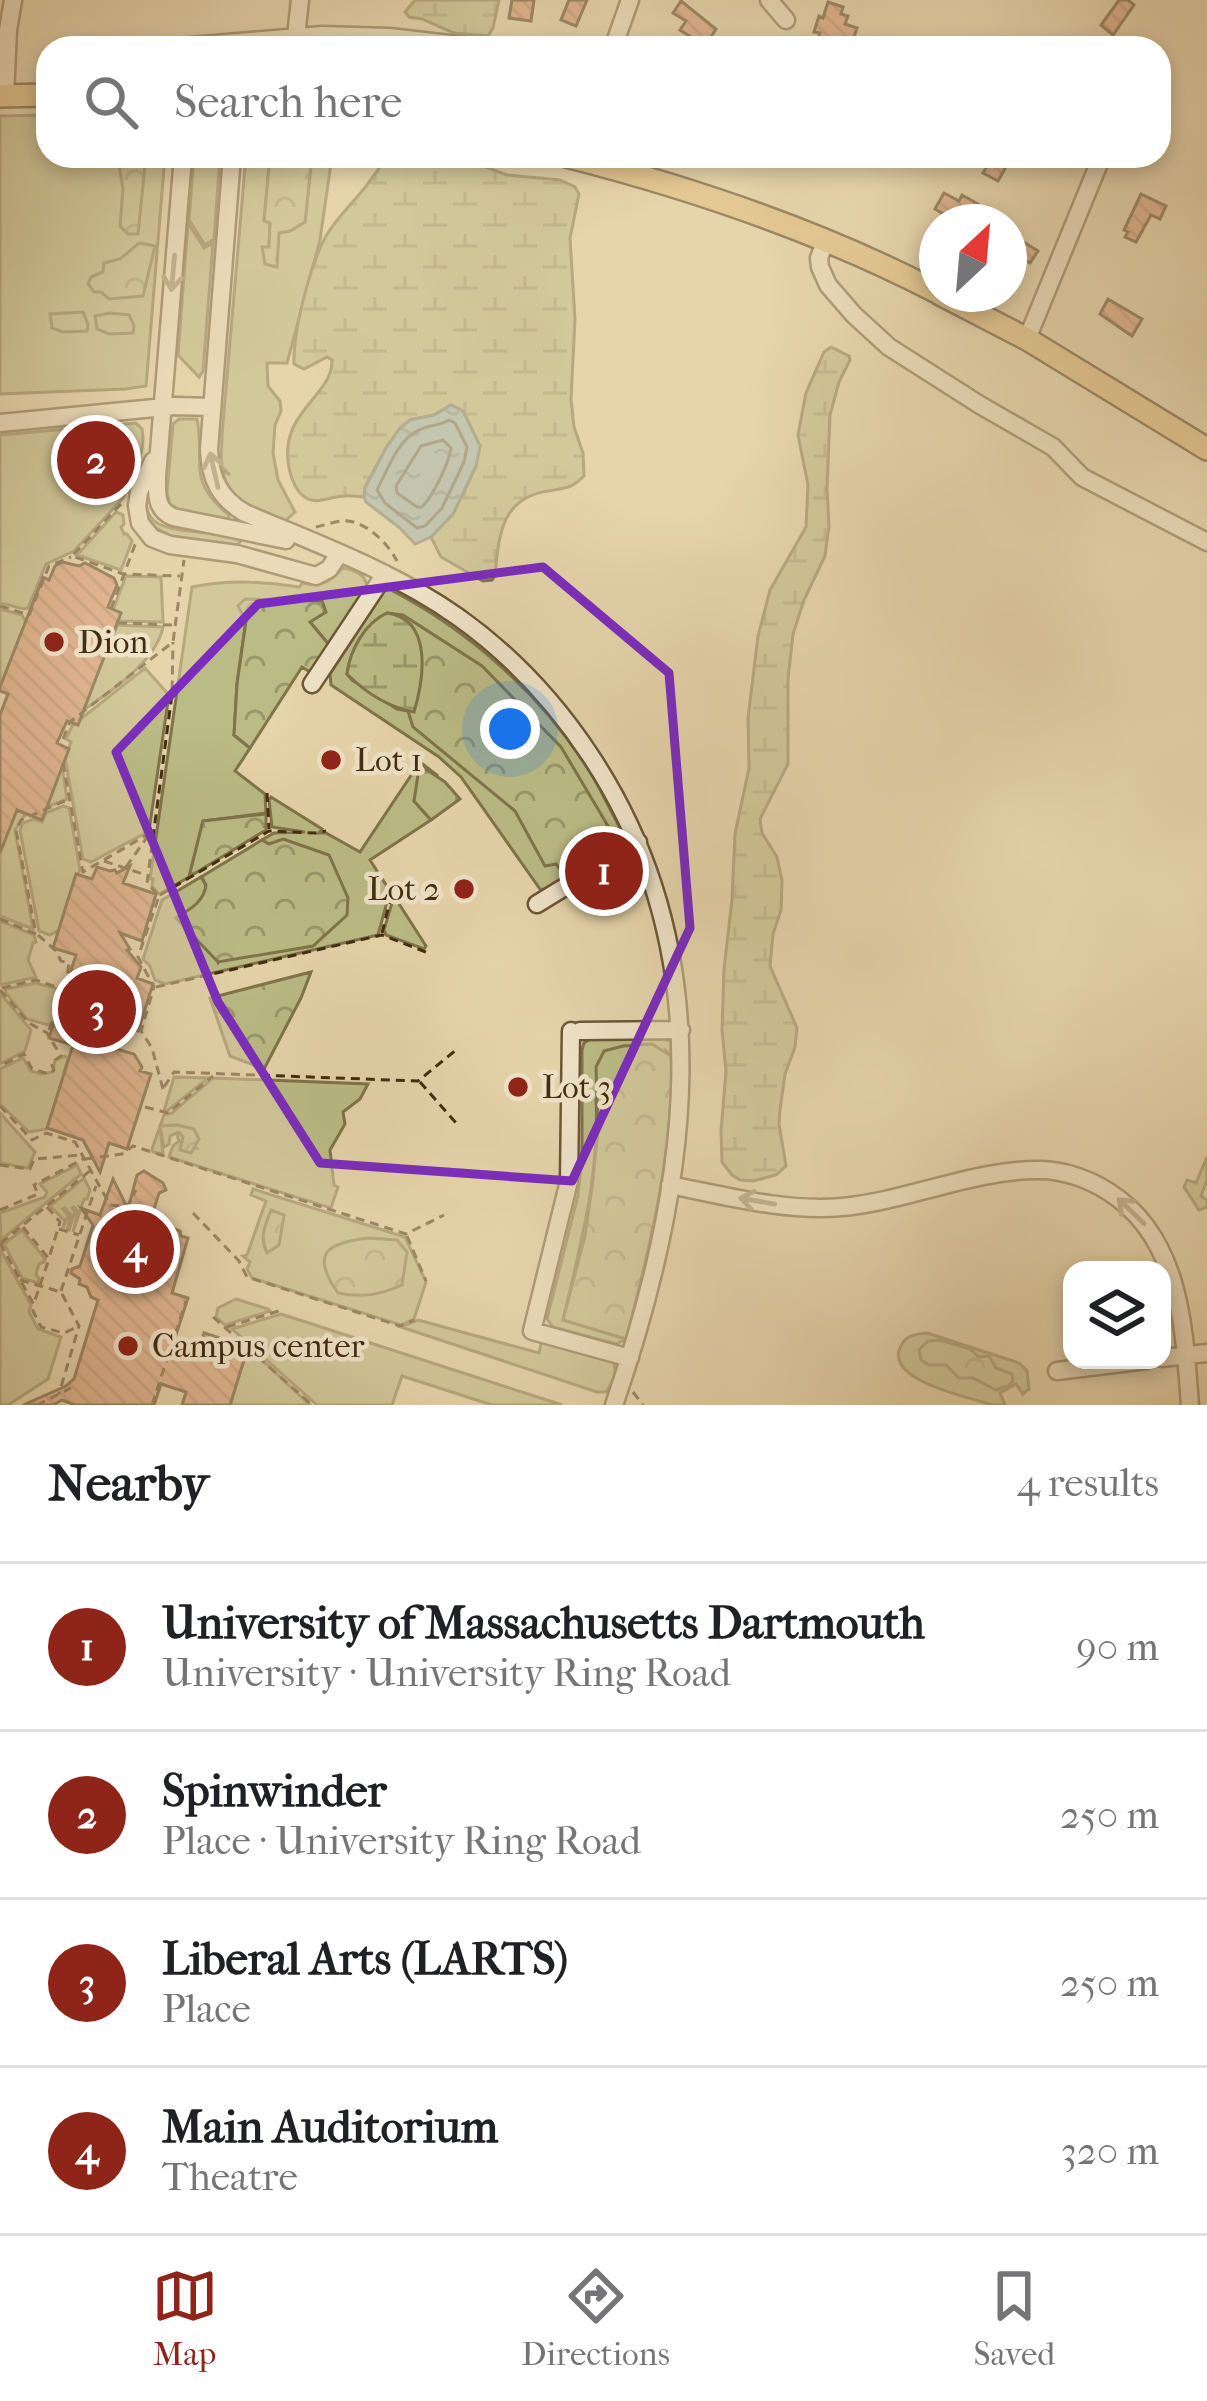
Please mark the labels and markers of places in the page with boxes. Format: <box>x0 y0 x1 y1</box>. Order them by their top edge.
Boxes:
pin: 2 <box>57 415 135 505</box>
place label: Dion <box>78 623 148 662</box>
marker: Dion <box>41 629 67 655</box>
place label: Lot 1 <box>355 741 422 780</box>
marker: Lot 1 <box>318 747 344 773</box>
pin: 1 <box>565 826 643 916</box>
place label: Lot 2 <box>368 870 440 909</box>
marker: Lot 2 <box>451 876 477 902</box>
pin: 3 <box>58 964 136 1054</box>
place label: Lot 3 <box>542 1068 611 1107</box>
marker: Lot 3 <box>505 1074 531 1100</box>
pin: 4 <box>96 1204 174 1294</box>
place label: Campus center <box>152 1327 365 1366</box>
marker: Campus center <box>115 1333 141 1359</box>

